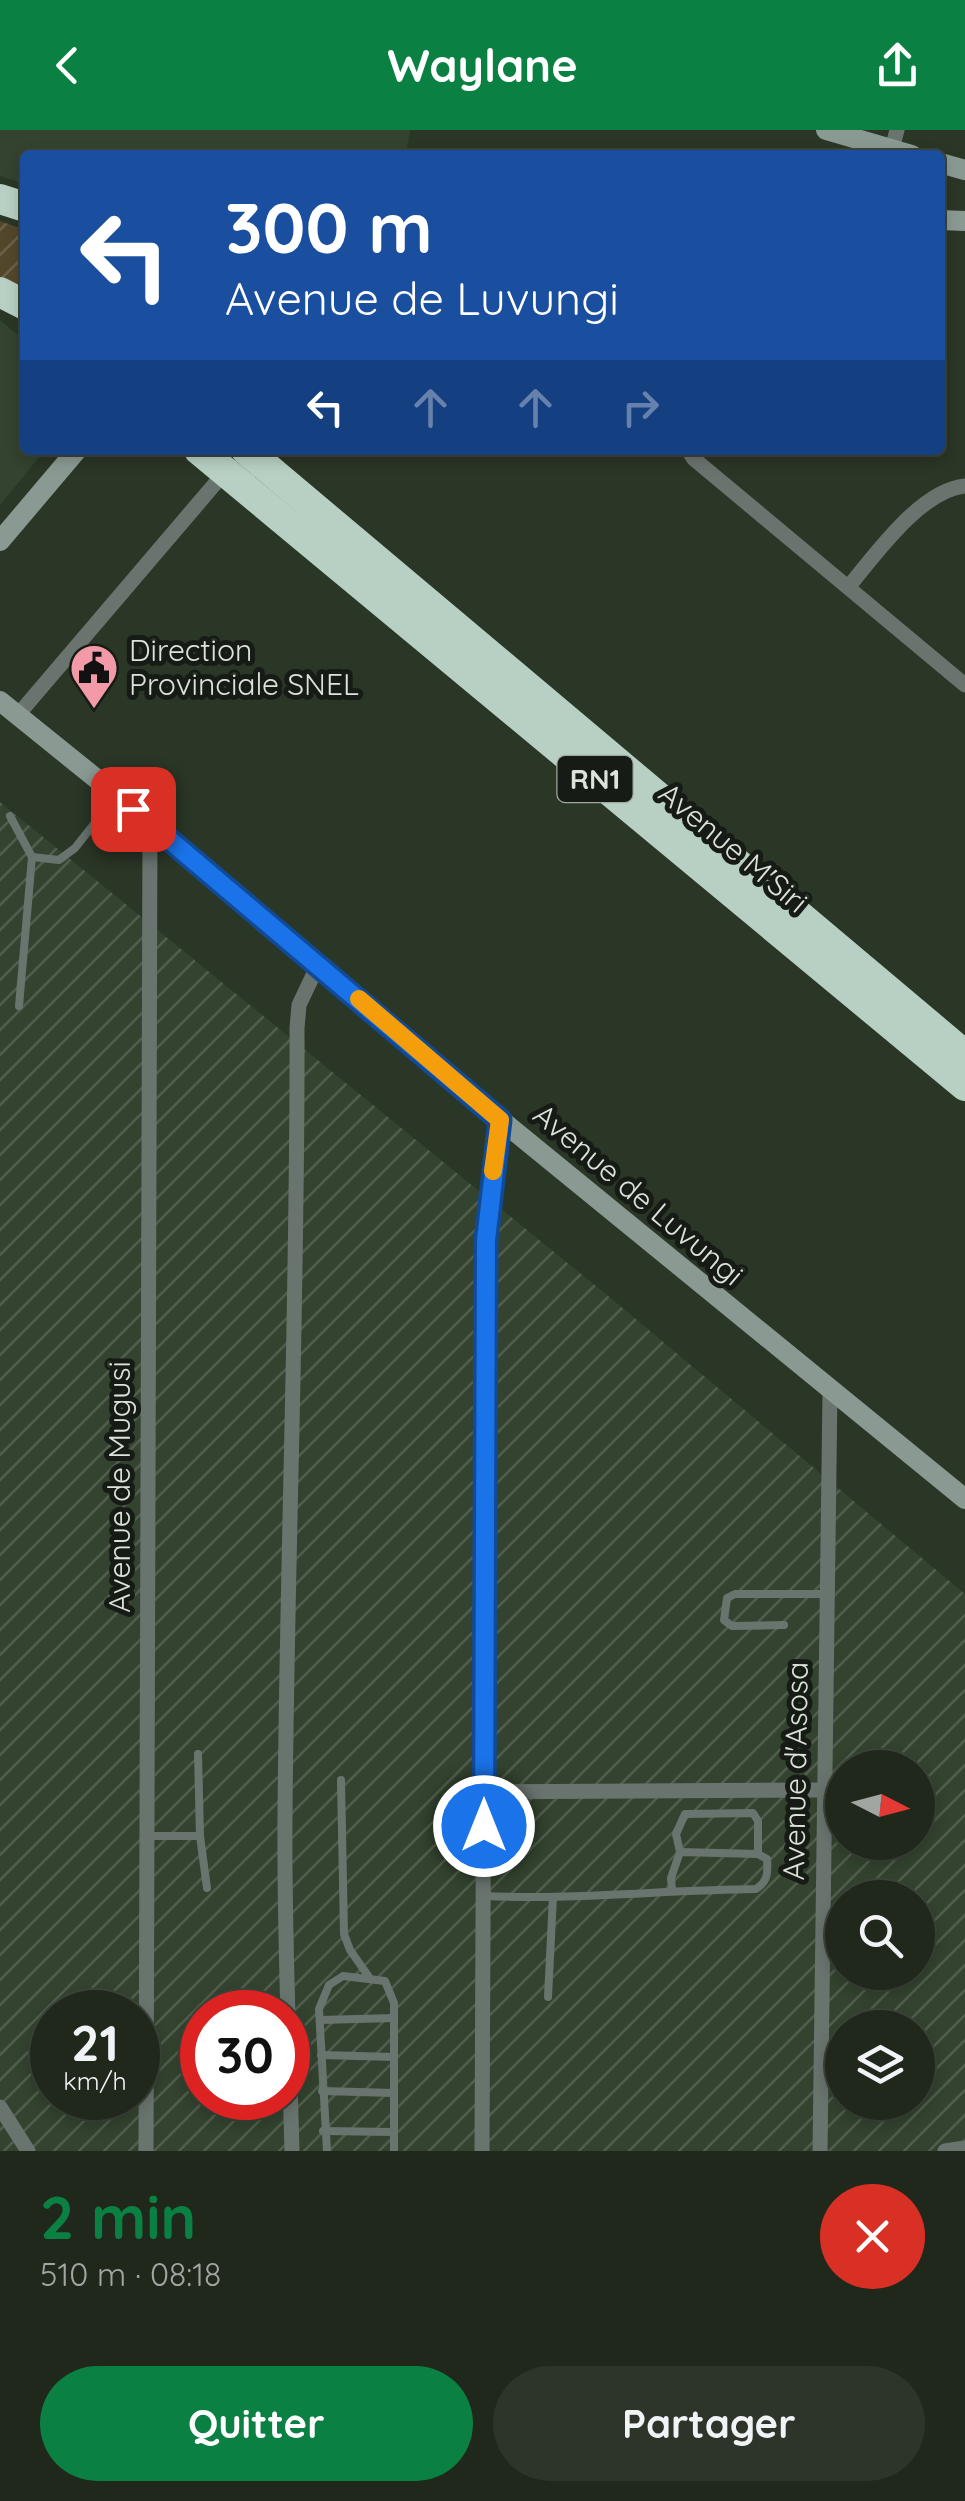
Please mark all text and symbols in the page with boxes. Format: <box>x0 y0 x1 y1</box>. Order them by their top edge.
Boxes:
text: Waylane <box>387 37 578 93</box>
icon: back <box>40 38 95 93</box>
icon: share <box>870 38 925 93</box>
text: 300 m <box>225 183 433 271</box>
icon: left <box>60 190 190 320</box>
text: Avenue de Luvungi <box>225 270 619 326</box>
icon: left <box>298 380 353 435</box>
icon: ahead <box>403 380 458 435</box>
icon: ahead <box>508 380 563 435</box>
icon: right <box>613 380 668 435</box>
place label: Direction Provinciale SNEL <box>129 631 359 703</box>
public building icon: Direction Provinciale SNEL <box>68 642 120 710</box>
road number: RN1 <box>558 756 632 802</box>
pin <box>91 767 176 852</box>
street label: Avenue M'Siri <box>651 774 816 920</box>
icon: arrive <box>106 782 161 837</box>
street label: Avenue de Luvungi <box>526 1095 751 1293</box>
street label: Avenue de Mugusi <box>100 1361 138 1613</box>
street label: Avenue d'Asosa <box>774 1661 816 1881</box>
north arrow <box>825 1750 935 1860</box>
map controls <box>825 1750 935 2120</box>
position arrow <box>432 1774 536 1878</box>
button: search <box>825 1880 935 1990</box>
speed limit sign: 30 <box>180 1990 310 2120</box>
button: layers <box>825 2010 935 2120</box>
text: 21 <box>71 2011 119 2074</box>
text: km/h <box>63 2065 127 2096</box>
text: 2 min <box>40 2179 196 2254</box>
button: close <box>820 2184 925 2289</box>
text: 510 m · 08:18 <box>40 2254 221 2294</box>
button: Quitter <box>40 2366 473 2481</box>
button: Partager <box>493 2366 925 2481</box>

